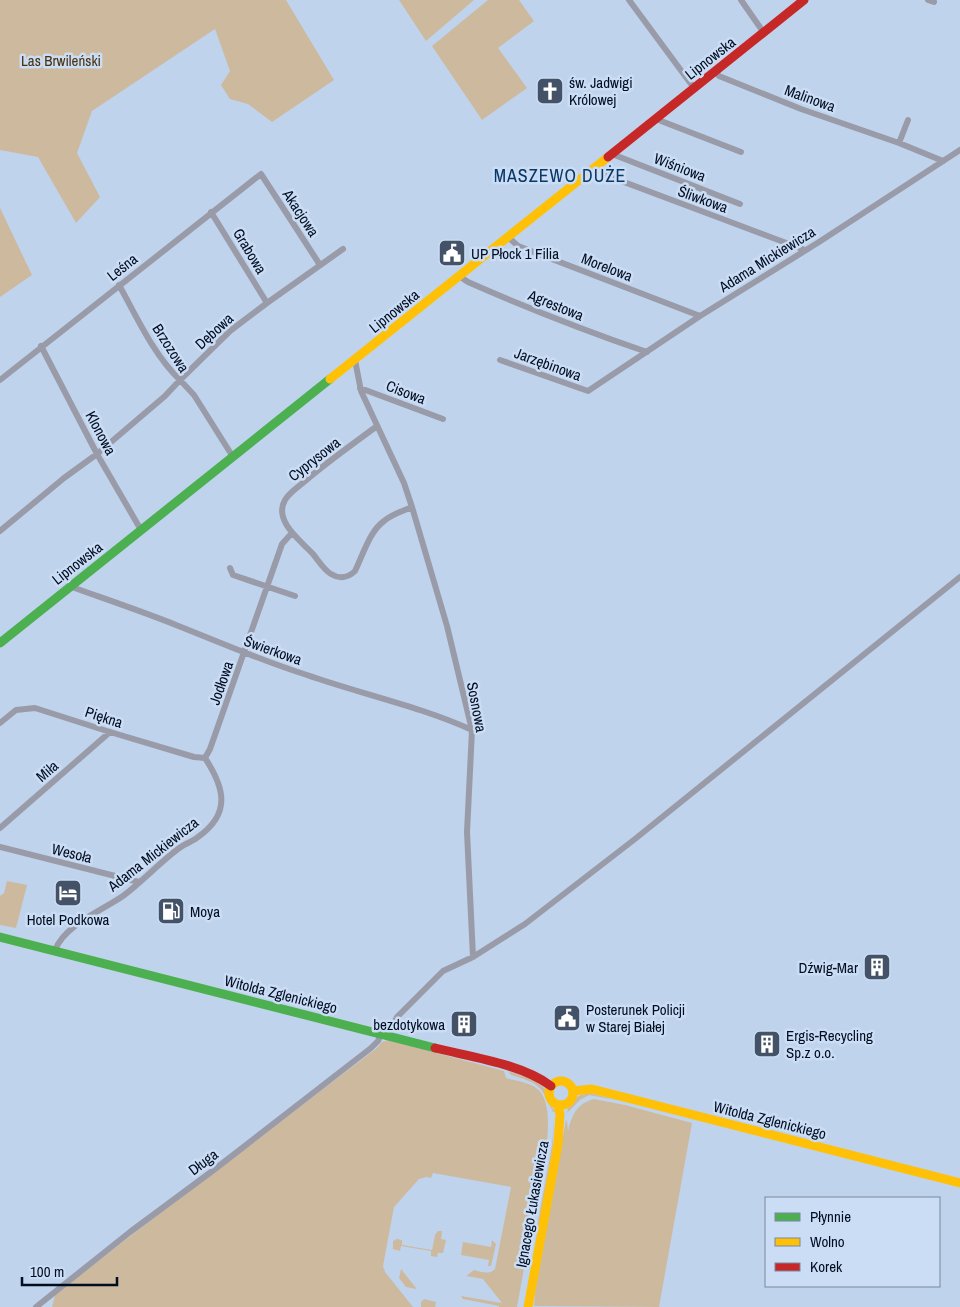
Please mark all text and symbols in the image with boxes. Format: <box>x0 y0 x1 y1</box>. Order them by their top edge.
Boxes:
street label: Lipnowska <box>680 32 740 84</box>
park label: Las Brwileński <box>21 50 101 71</box>
place label: św. Jadwigi Królowej <box>569 72 633 110</box>
church icon: św. Jadwigi Królowej <box>535 76 565 106</box>
street label: Malinowa <box>782 79 838 117</box>
street label: Wiśniowa <box>651 148 709 187</box>
district label: MASZEWO DUŻE <box>494 163 626 188</box>
street label: Śliwkowa <box>675 180 731 218</box>
street label: Akacjowa <box>277 184 324 241</box>
street label: Adama Mickiewicza <box>714 221 819 298</box>
street label: Grabowa <box>228 224 272 278</box>
public building icon: UP Płock 1 Filia <box>437 238 467 268</box>
place label: UP Płock 1 Filia <box>471 243 559 264</box>
street label: Leśna <box>102 248 142 286</box>
street label: Morelowa <box>578 248 636 286</box>
street label: Lipnowska <box>365 284 424 338</box>
street label: Agrestowa <box>524 284 587 326</box>
street label: Dębowa <box>190 308 238 354</box>
street label: Brzozowa <box>147 320 195 376</box>
street label: Jarzębinowa <box>512 342 584 386</box>
street label: Cisowa <box>383 375 429 409</box>
street label: Klonowa <box>81 407 121 459</box>
street label: Cyprysowa <box>284 432 345 486</box>
street label: Lipnowska <box>47 537 107 589</box>
street label: Świerkowa <box>241 630 305 670</box>
street label: Jodłowa <box>204 658 238 708</box>
street label: Sosnowa <box>462 680 492 734</box>
street label: Piękna <box>83 701 126 733</box>
street label: Miła <box>31 755 63 787</box>
street label: Adama Mickiewicza <box>102 812 203 897</box>
street label: Wesoła <box>50 838 94 868</box>
hotel icon: Hotel Podkowa <box>53 878 83 908</box>
fuel station icon: Moya <box>156 896 186 926</box>
place label: Moya <box>190 901 220 922</box>
place label: Hotel Podkowa <box>27 909 110 930</box>
building icon: Dźwig-Mar <box>862 952 892 982</box>
place label: Dźwig-Mar <box>799 957 858 978</box>
street label: Witolda Zglenickiego <box>222 970 340 1018</box>
place label: Posterunek Policji w Starej Białej <box>586 999 685 1037</box>
public building icon: Posterunek Policji w Starej Białej <box>552 1003 582 1033</box>
building icon: bezdotykowa <box>449 1009 479 1039</box>
place label: bezdotykowa <box>373 1014 445 1035</box>
place label: Ergis-Recycling Sp.z o.o. <box>786 1025 873 1063</box>
building icon: Ergis-Recycling Sp.z o.o. <box>752 1029 782 1059</box>
street label: Witolda Zglenickiego <box>711 1096 829 1144</box>
street label: Ignacego Łukasiewicza <box>510 1139 554 1269</box>
street label: Długa <box>184 1144 222 1180</box>
legend <box>765 1197 940 1287</box>
text: Płynnie <box>810 1206 851 1227</box>
text: Wolno <box>810 1231 845 1252</box>
scale bar <box>22 1254 118 1286</box>
text: Korek <box>810 1256 843 1277</box>
text: 100 m <box>30 1261 64 1282</box>

